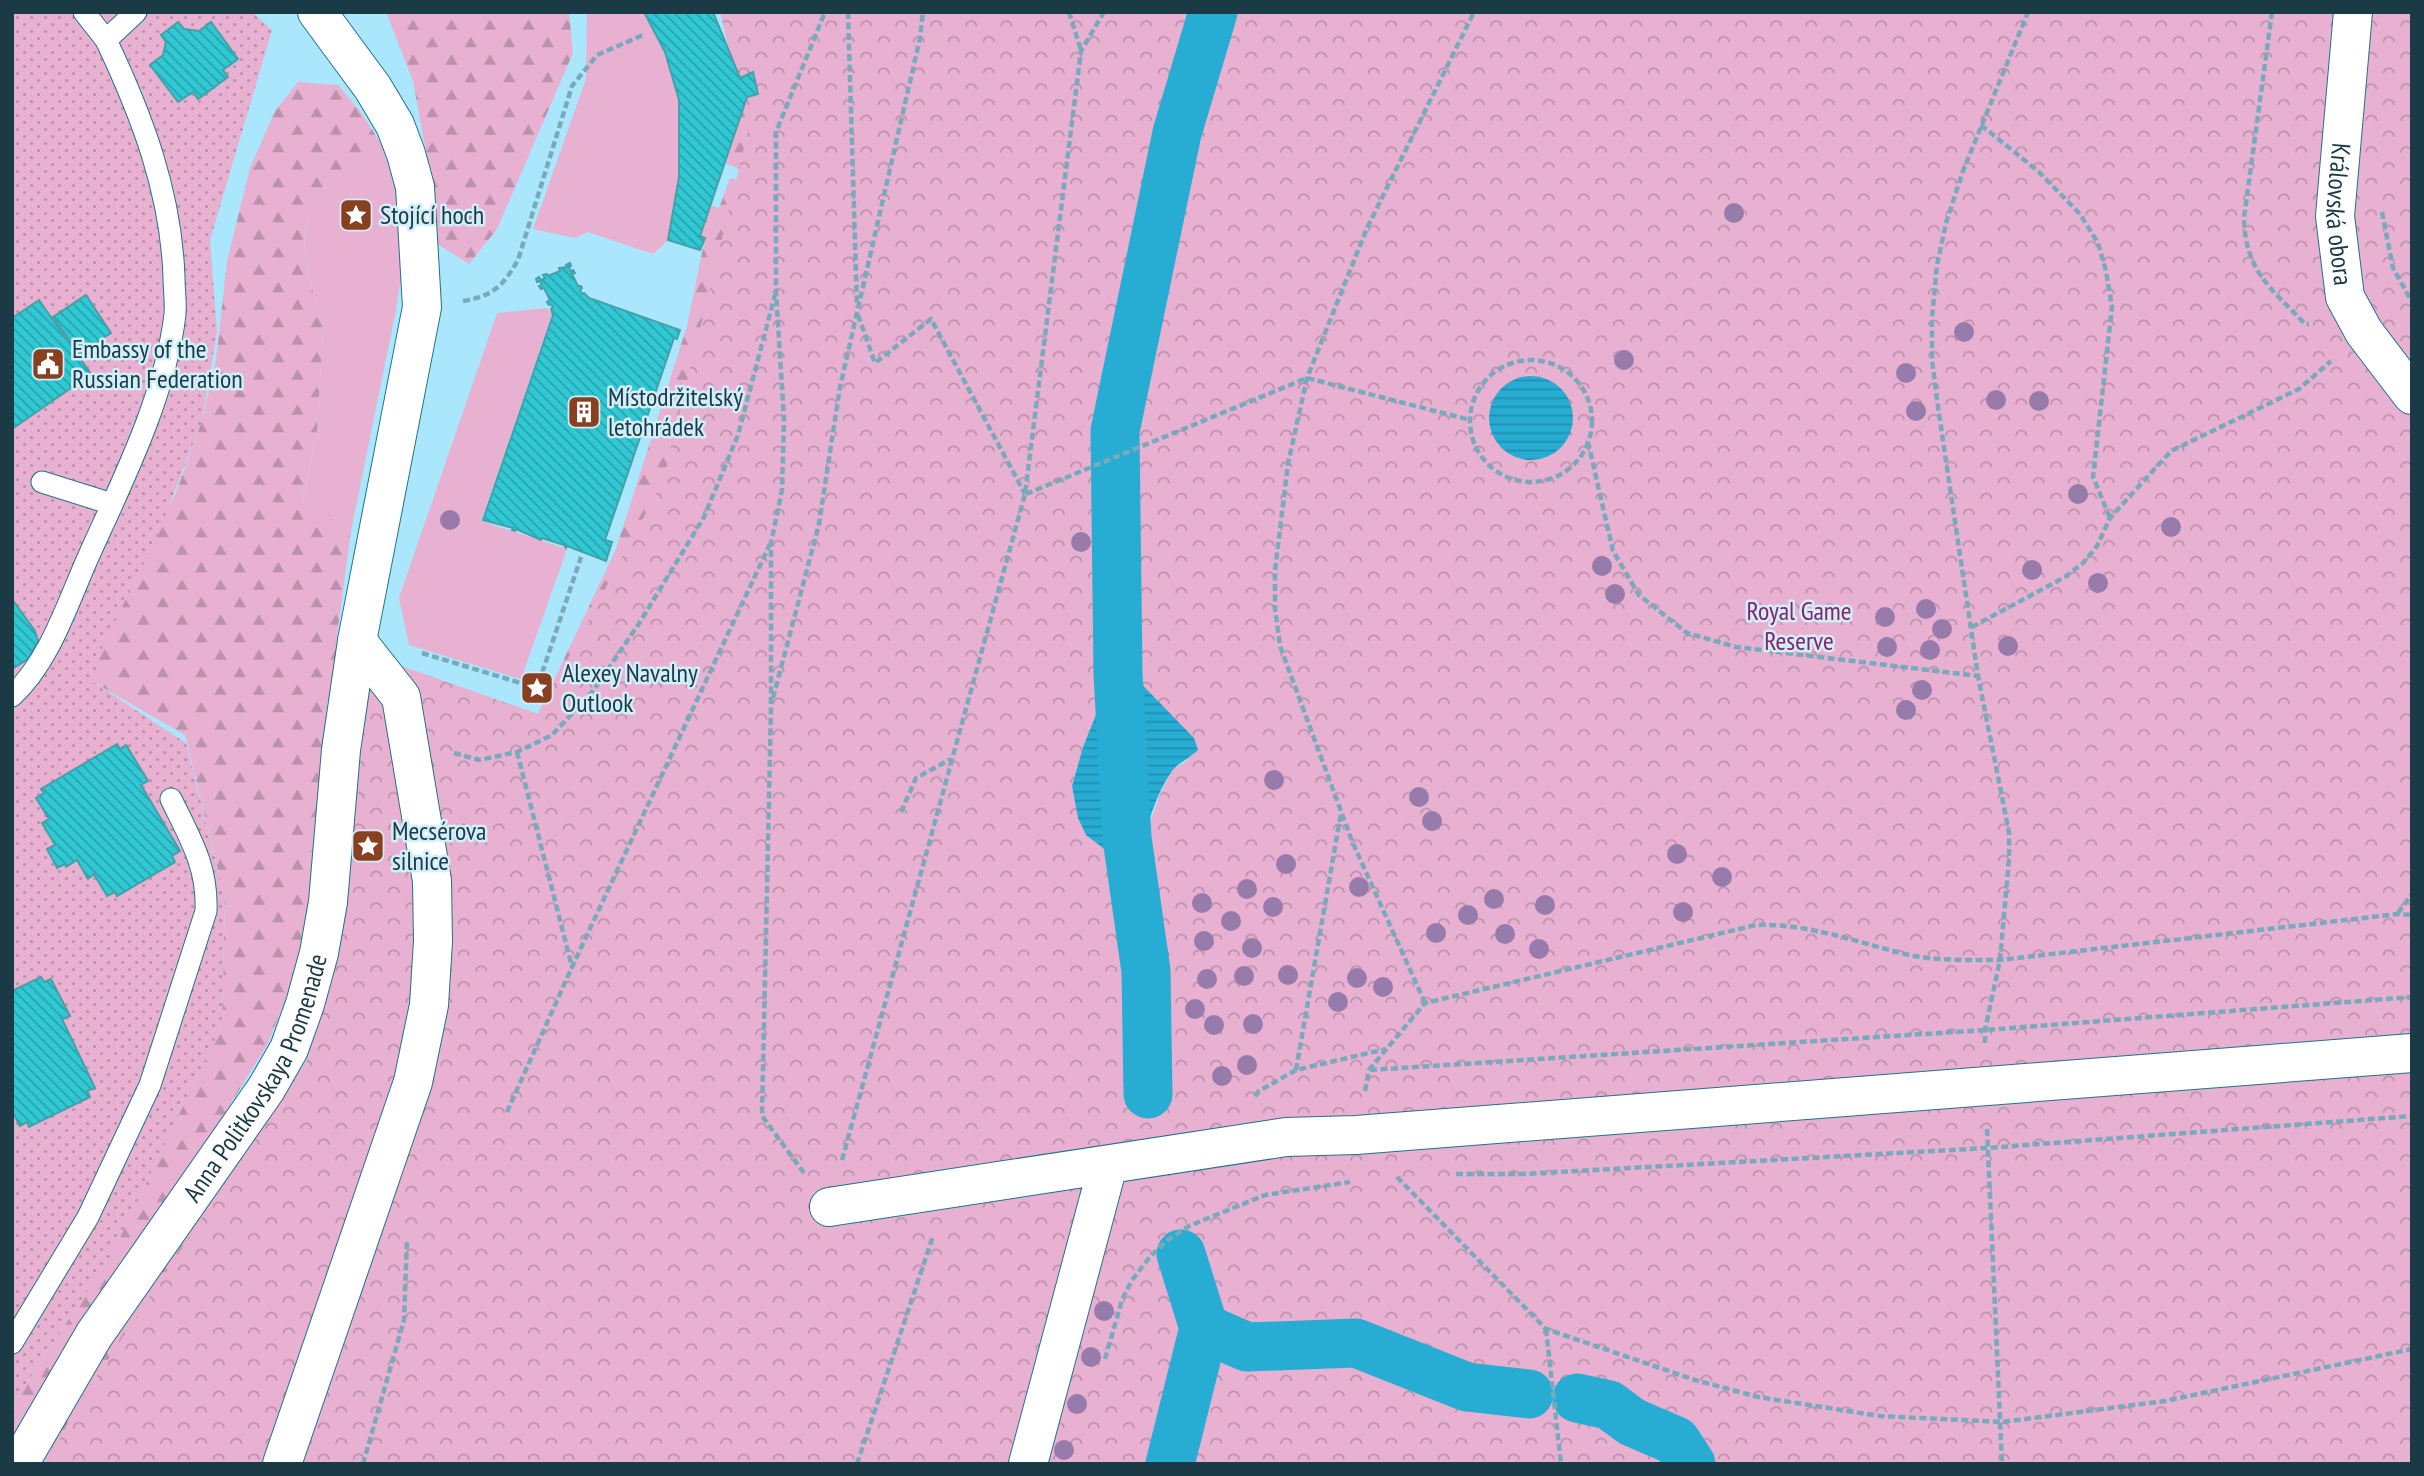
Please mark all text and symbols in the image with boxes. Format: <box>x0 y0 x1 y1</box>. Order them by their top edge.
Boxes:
street label: Královská obora <box>2319 142 2360 287</box>
place icon: Stojící hoch <box>337 196 375 234</box>
place label: Stojící hoch <box>380 198 484 231</box>
place label: Embassy of the Russian Federation <box>72 332 243 395</box>
public building icon: Embassy of the Russian Federation <box>29 345 67 383</box>
place label: Místodržitelský letohrádek <box>608 380 743 443</box>
building icon: Místodržitelský letohrádek <box>565 393 603 431</box>
park label: Royal Game Reserve <box>1746 594 1852 657</box>
place label: Alexey Navalny Outlook <box>562 656 698 719</box>
place icon: Alexey Navalny Outlook <box>518 669 556 707</box>
place label: Mecsérova silnice <box>392 814 486 877</box>
place icon: Mecsérova silnice <box>349 827 387 865</box>
street label: Anna Politkovskaya Promenade <box>175 950 334 1208</box>

